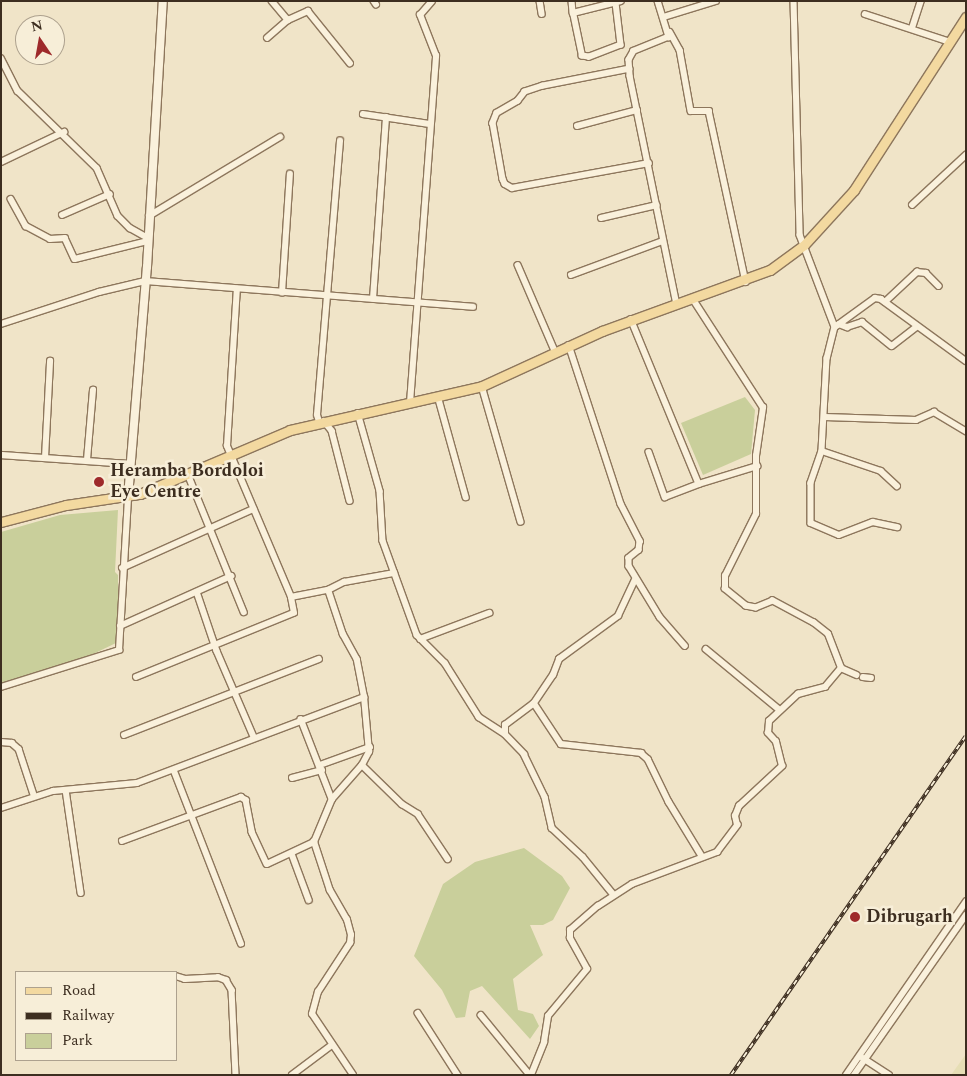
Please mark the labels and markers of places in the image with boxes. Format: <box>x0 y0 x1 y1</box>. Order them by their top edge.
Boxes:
place label: Heramba Bordoloi Eye Centre <box>110 461 264 504</box>
marker: Heramba Bordoloi Eye Centre <box>92 475 106 489</box>
place label: Dibrugarh <box>866 906 953 928</box>
marker: Dibrugarh <box>848 910 862 924</box>

